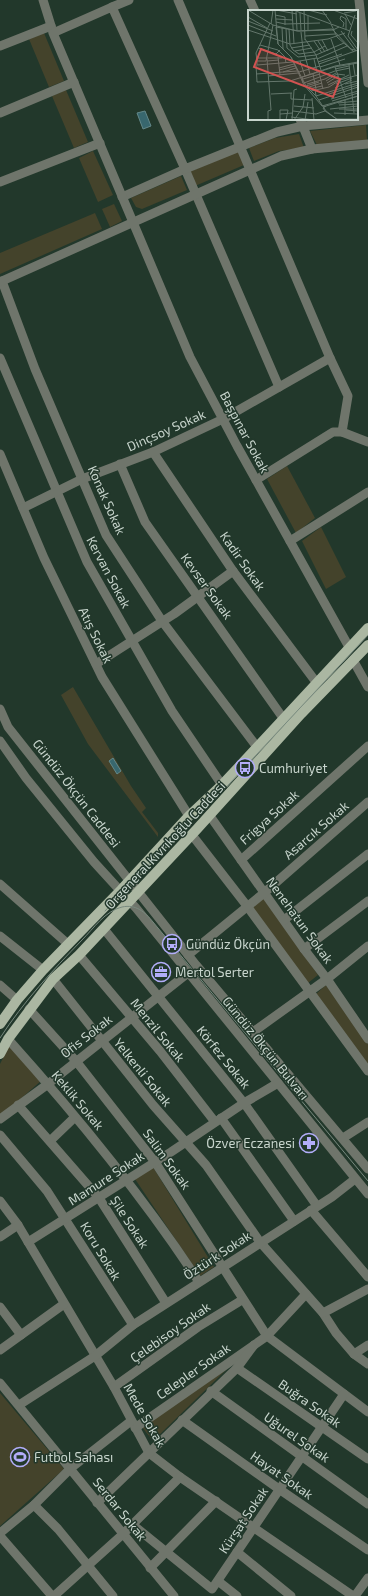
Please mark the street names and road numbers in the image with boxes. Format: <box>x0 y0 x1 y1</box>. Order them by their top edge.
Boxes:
street label: Başpınar Sokak <box>216 388 273 476</box>
street label: Dinçsoy Sokak <box>124 405 208 455</box>
street label: Konak Sokak <box>85 463 130 537</box>
street label: Kadir Sokak <box>217 528 269 594</box>
street label: Kervan Sokak <box>83 533 135 611</box>
street label: Kevser Sokak <box>178 550 237 622</box>
street label: Atış Sokak <box>75 604 117 667</box>
street label: Gündüz Ökçün Caddesi <box>29 736 124 851</box>
street label: Orgeneral Kıvrıkoğlu Caddesi <box>101 778 229 912</box>
street label: Frigya Sokak <box>236 786 302 848</box>
street label: Asarcık Sokak <box>280 797 352 863</box>
street label: Nenehatun Sokak <box>263 874 337 967</box>
street label: Gündüz Ökçün Bulvarı <box>219 993 313 1104</box>
street label: Menzil Sokak <box>127 995 189 1065</box>
street label: Ofis Sokak <box>57 1011 115 1061</box>
street label: Körfez Sokak <box>194 1022 255 1092</box>
street label: Yelkenli Sokak <box>111 1035 176 1110</box>
street label: Keklik Sokak <box>49 1067 108 1133</box>
street label: Salim Sokak <box>140 1126 195 1193</box>
street label: Mamure Sokak <box>65 1147 147 1208</box>
street label: Şile Sokak <box>106 1193 153 1252</box>
street label: Koru Sokak <box>77 1219 125 1284</box>
street label: Öztürk Sokak <box>180 1227 254 1283</box>
street label: Çelebisoy Sokak <box>127 1298 214 1366</box>
street label: Celepler Sokak <box>153 1339 233 1402</box>
street label: Buğra Sokak <box>275 1376 345 1431</box>
street label: Mede Sokak <box>120 1380 170 1450</box>
street label: Uğurel Sokak <box>261 1408 333 1466</box>
street label: Hayat Sokak <box>248 1448 317 1503</box>
street label: Serdar Sokak <box>90 1474 151 1544</box>
street label: Kürşat Sokak <box>215 1483 272 1557</box>

